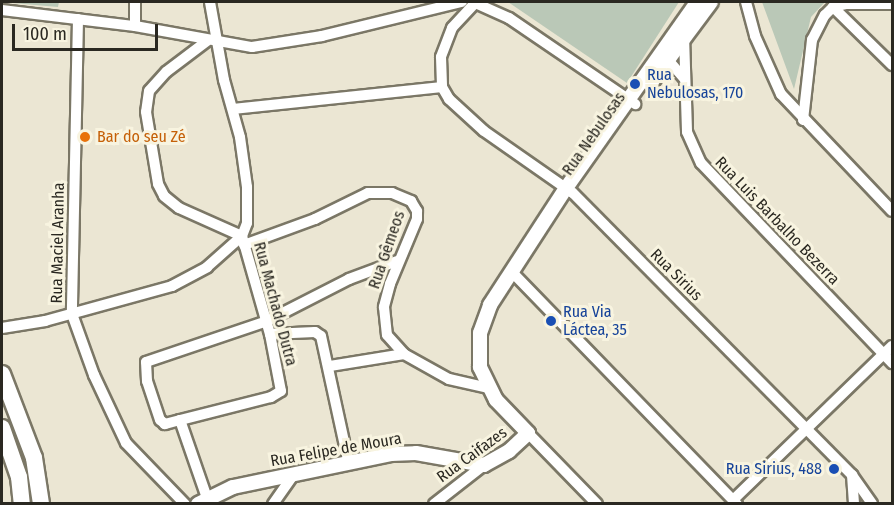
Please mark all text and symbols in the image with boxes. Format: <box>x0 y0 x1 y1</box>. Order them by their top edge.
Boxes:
scale bar <box>15 12 160 50</box>
text: 100 m <box>23 23 67 45</box>
place label: Rua Nebulosas, 170 <box>647 65 743 103</box>
marker: Rua Nebulosas, 170 <box>628 77 642 91</box>
street label: Rua Nebulosas <box>558 89 630 179</box>
place label: Bar do seu Zé <box>97 127 186 147</box>
marker: Bar do seu Zé <box>78 130 92 144</box>
street label: Rua Luis Barbalho Bezerra <box>711 153 843 289</box>
street label: Rua Maciel Aranha <box>47 182 69 304</box>
street label: Rua Gêmeos <box>365 208 409 292</box>
street label: Rua Machado Dutra <box>249 240 301 368</box>
street label: Rua Sirius <box>646 245 706 305</box>
place label: Rua Via Láctea, 35 <box>563 302 627 340</box>
marker: Rua Via Láctea, 35 <box>544 314 558 328</box>
street label: Rua Caifazes <box>433 423 511 487</box>
street label: Rua Felipe de Moura <box>269 429 403 471</box>
place label: Rua Sirius, 488 <box>726 459 822 479</box>
marker: Rua Sirius, 488 <box>827 462 841 476</box>

